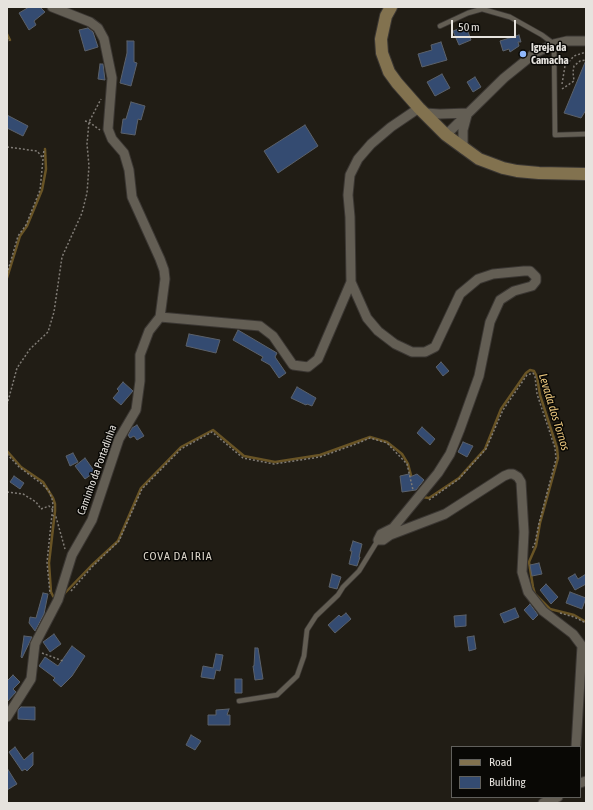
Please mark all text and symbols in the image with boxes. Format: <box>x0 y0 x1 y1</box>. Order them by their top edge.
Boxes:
scale bar <box>453 12 518 38</box>
text: 50 m <box>458 20 480 34</box>
place label: Igreja da Camacha <box>531 41 569 67</box>
marker: Igreja da Camacha <box>518 49 528 59</box>
water label: Levada dos Tornos <box>535 372 573 452</box>
street label: Caminho da Portadinha <box>75 423 119 517</box>
district label: COVA DA IRIA <box>143 549 213 563</box>
legend <box>451 746 581 798</box>
text: Road <box>489 755 512 769</box>
text: Building <box>489 775 526 789</box>

